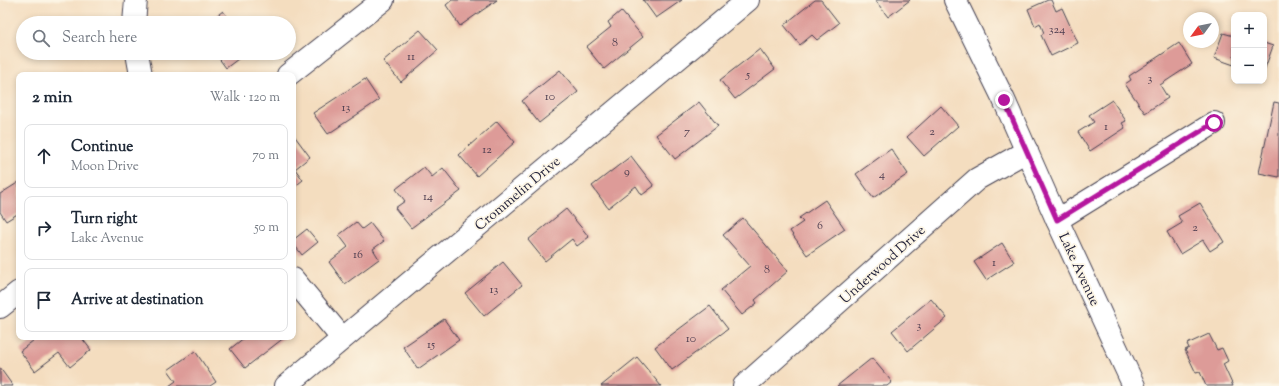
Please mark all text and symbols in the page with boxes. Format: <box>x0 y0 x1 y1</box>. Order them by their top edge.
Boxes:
north arrow <box>1183 12 1219 48</box>
map controls <box>1231 12 1267 84</box>
button: + <box>1231 12 1267 48</box>
search box <box>16 16 296 60</box>
house number: 324 <box>1049 21 1065 39</box>
icon: search <box>30 27 52 49</box>
text: Search here <box>62 28 137 49</box>
house number: 8 <box>612 34 618 52</box>
house number: 11 <box>407 48 415 66</box>
button: − <box>1231 48 1267 84</box>
house number: 5 <box>745 66 750 84</box>
house number: 3 <box>1148 70 1153 88</box>
text: 2 min <box>32 86 73 110</box>
house number: 10 <box>545 88 555 106</box>
text: Walk · 120 m <box>210 89 280 107</box>
route end <box>995 91 1013 109</box>
house number: 13 <box>342 99 351 117</box>
route start <box>1205 114 1223 132</box>
house number: 1 <box>1104 118 1108 136</box>
house number: 7 <box>684 123 690 141</box>
house number: 2 <box>929 123 935 141</box>
text: Continue <box>71 137 133 158</box>
house number: 12 <box>482 141 492 159</box>
icon: ahead <box>33 145 55 167</box>
text: 70 m <box>252 147 279 165</box>
street label: Crommelin Drive <box>471 153 565 236</box>
text: Moon Drive <box>71 158 139 176</box>
house number: 9 <box>624 163 630 181</box>
house number: 4 <box>879 166 885 184</box>
house number: 14 <box>423 188 433 206</box>
text: Turn right <box>71 209 137 230</box>
icon: right <box>33 217 55 239</box>
house number: 6 <box>817 217 823 235</box>
text: 50 m <box>254 219 279 237</box>
house number: 2 <box>1192 219 1198 237</box>
street label: Underwood Drive <box>836 222 931 309</box>
text: Lake Avenue <box>71 230 144 248</box>
street label: Lake Avenue <box>1053 230 1104 310</box>
house number: 16 <box>353 246 363 264</box>
house number: 1 <box>992 254 996 272</box>
house number: 8 <box>764 261 770 279</box>
house number: 13 <box>490 281 499 299</box>
icon: arrive <box>33 289 55 311</box>
text: Arrive at destination <box>71 290 204 311</box>
house number: 3 <box>917 317 922 335</box>
house number: 10 <box>686 330 696 348</box>
house number: 15 <box>427 336 435 354</box>

